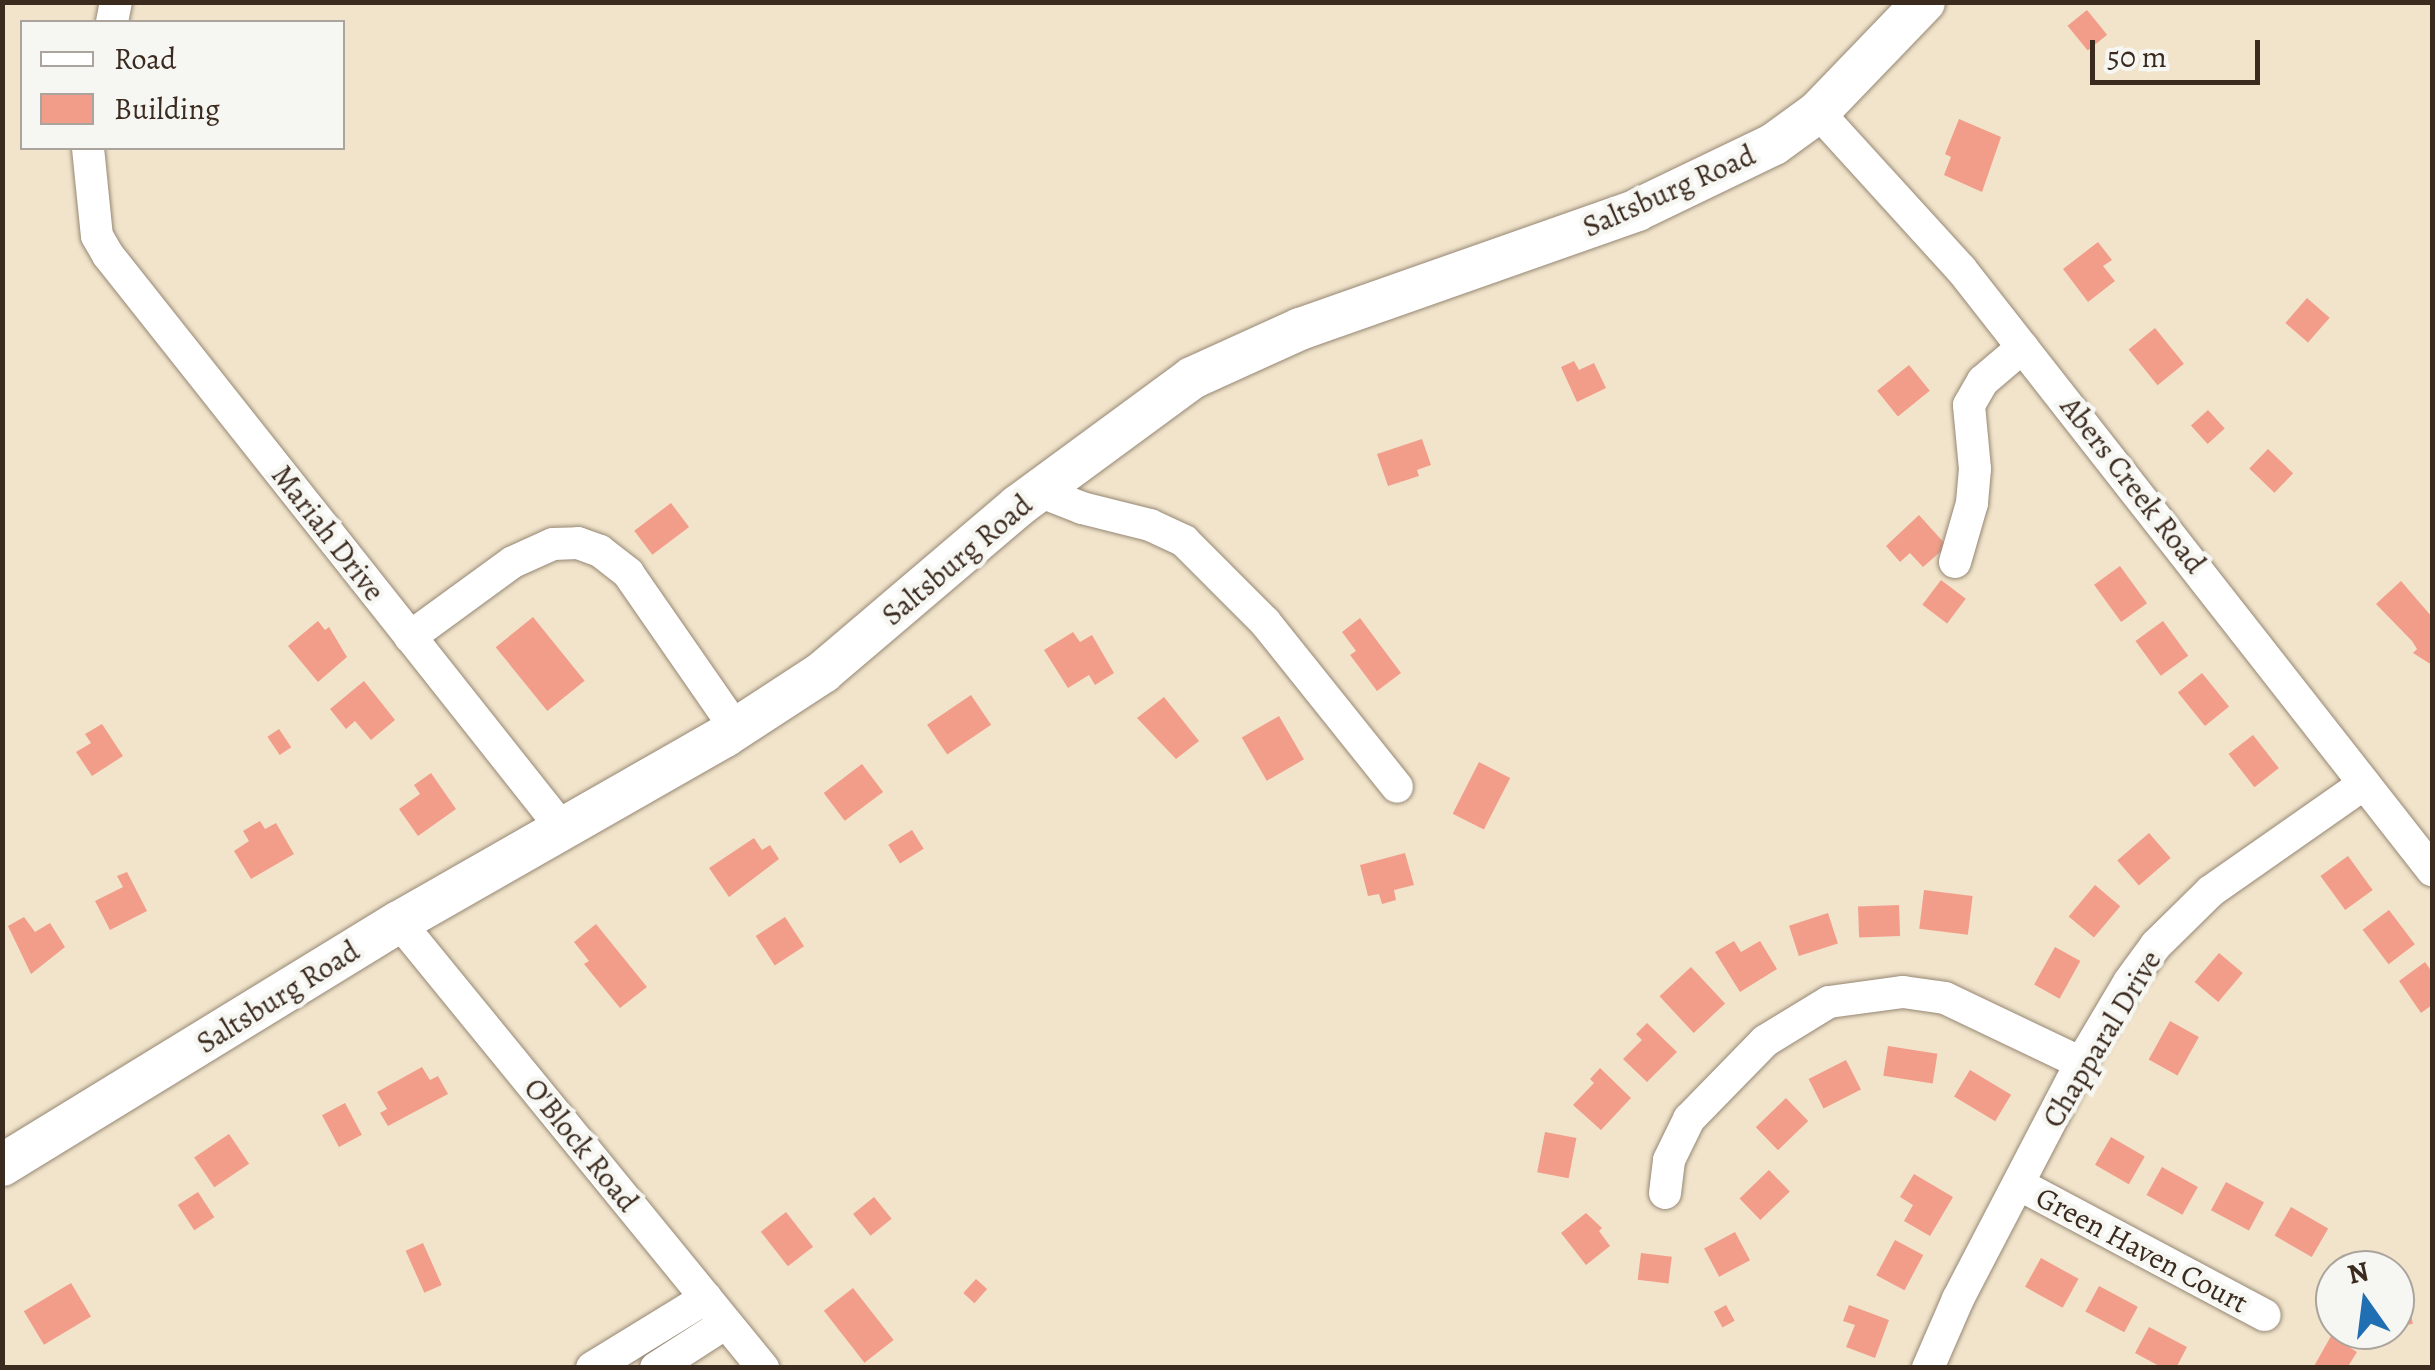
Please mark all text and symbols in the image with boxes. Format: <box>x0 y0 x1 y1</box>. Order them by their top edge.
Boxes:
legend <box>20 20 345 150</box>
scale bar <box>2095 20 2265 82</box>
text: 50 m <box>2107 37 2167 77</box>
text: Road <box>114 39 176 79</box>
text: Building <box>114 89 220 129</box>
street label: Saltsburg Road <box>1577 137 1761 245</box>
street label: Abers Creek Road <box>2053 389 2213 581</box>
street label: Mariah Drive <box>264 458 392 608</box>
street label: Saltsburg Road <box>875 487 1039 633</box>
street label: Saltsburg Road <box>190 933 366 1061</box>
street label: Chapparal Drive <box>2035 944 2169 1134</box>
street label: O'Block Road <box>516 1071 646 1219</box>
street label: Green Haven Court <box>2030 1179 2254 1321</box>
north arrow <box>2315 1250 2415 1350</box>
text: N <box>2344 1252 2373 1294</box>

